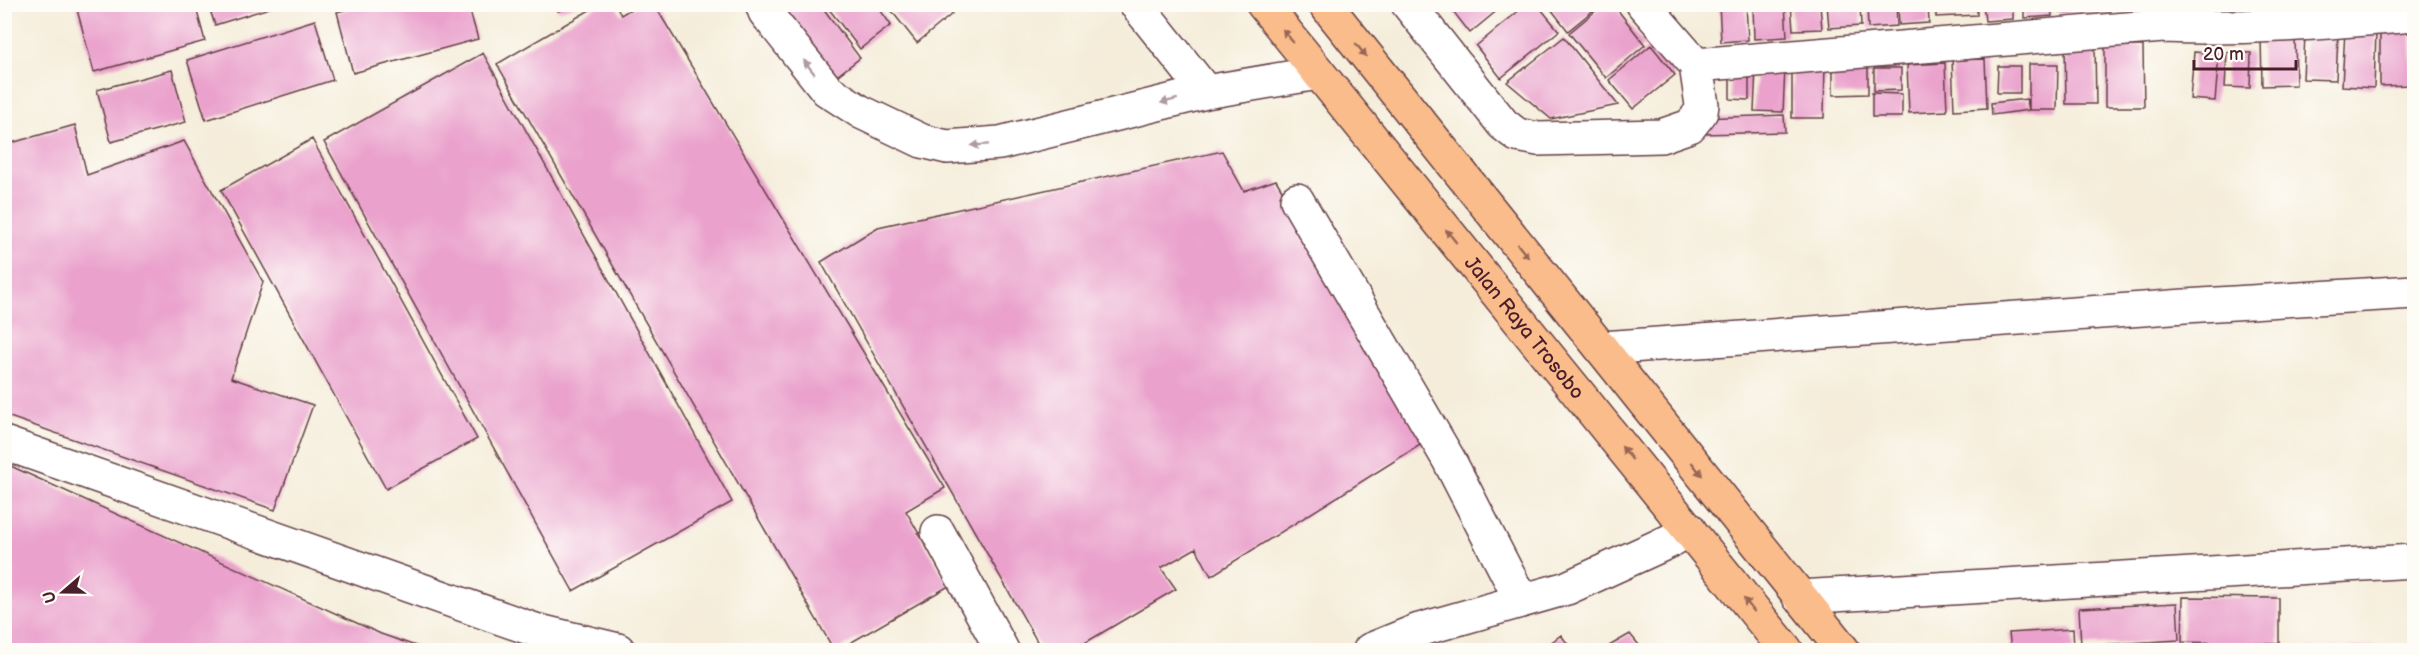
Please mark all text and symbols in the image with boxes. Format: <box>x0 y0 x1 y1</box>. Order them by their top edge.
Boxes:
one-way arrow <box>1282 28 1295 44</box>
scale bar <box>2194 33 2296 71</box>
one-way arrow <box>1355 42 1368 58</box>
text: 20 m <box>2203 44 2244 65</box>
one-way arrow <box>804 60 816 75</box>
one-way arrow <box>1160 96 1178 106</box>
one-way arrow <box>970 140 989 149</box>
one-way arrow <box>1445 229 1457 244</box>
one-way arrow <box>1517 243 1530 259</box>
street label: Jalan Raya Trosobo <box>1459 252 1589 404</box>
one-way arrow <box>1620 445 1633 461</box>
one-way arrow <box>1691 461 1704 477</box>
north arrow <box>33 562 93 622</box>
text: U <box>39 588 61 605</box>
one-way arrow <box>1743 598 1756 613</box>

